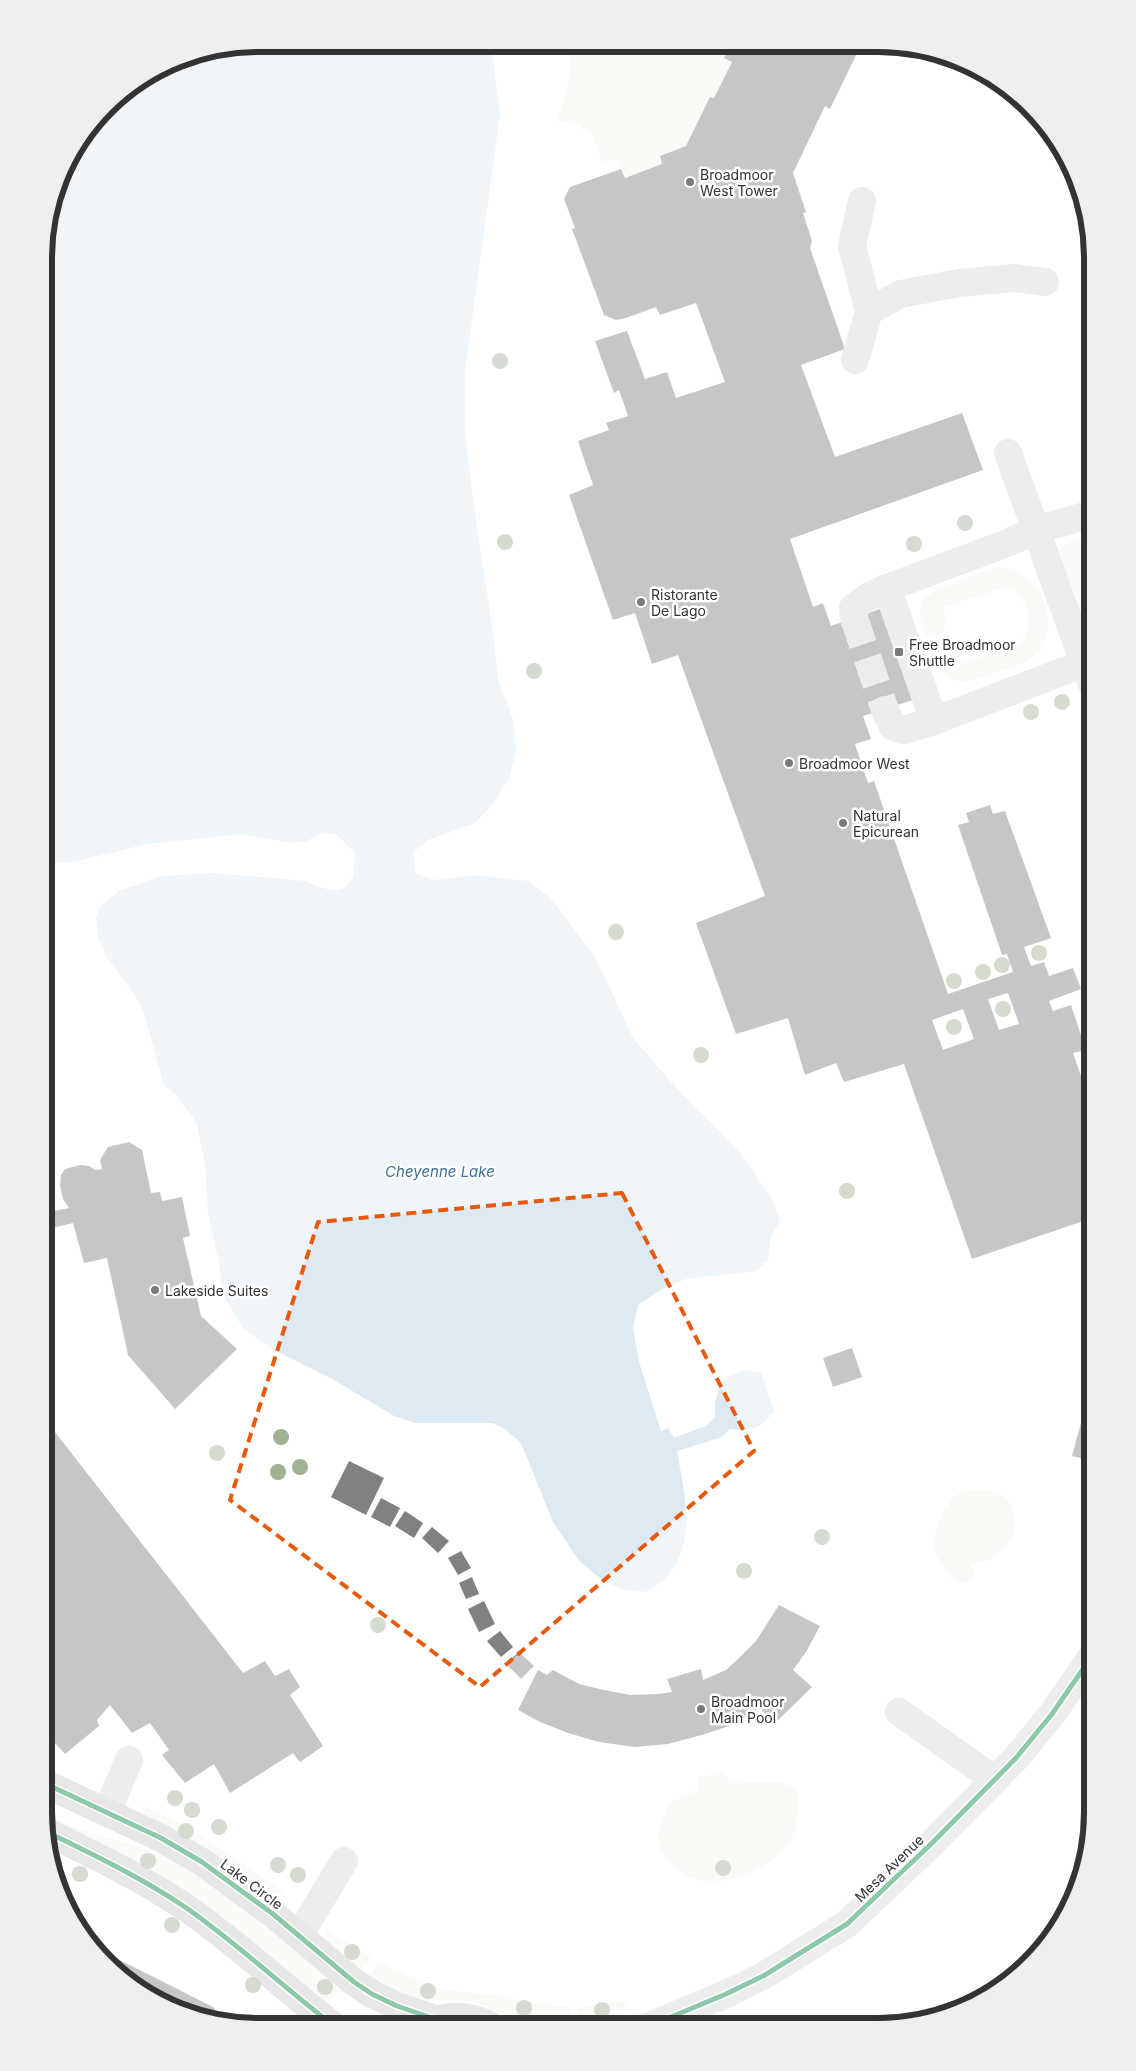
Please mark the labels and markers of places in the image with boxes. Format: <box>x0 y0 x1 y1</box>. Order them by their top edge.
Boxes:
place label: Broadmoor West Tower <box>700 166 778 199</box>
marker: Broadmoor West Tower <box>684 176 696 188</box>
place label: Ristorante De Lago <box>651 586 718 619</box>
marker: Ristorante De Lago <box>635 596 647 608</box>
place label: Free Broadmoor Shuttle <box>909 636 1016 669</box>
marker: Free Broadmoor Shuttle <box>893 646 905 658</box>
place label: Broadmoor West <box>799 755 910 772</box>
marker: Broadmoor West <box>783 757 795 769</box>
place label: Natural Epicurean <box>853 807 919 840</box>
marker: Natural Epicurean <box>837 817 849 829</box>
place label: Lakeside Suites <box>165 1282 268 1299</box>
marker: Lakeside Suites <box>149 1284 161 1296</box>
place label: Broadmoor Main Pool <box>711 1693 785 1726</box>
marker: Broadmoor Main Pool <box>695 1703 707 1715</box>

